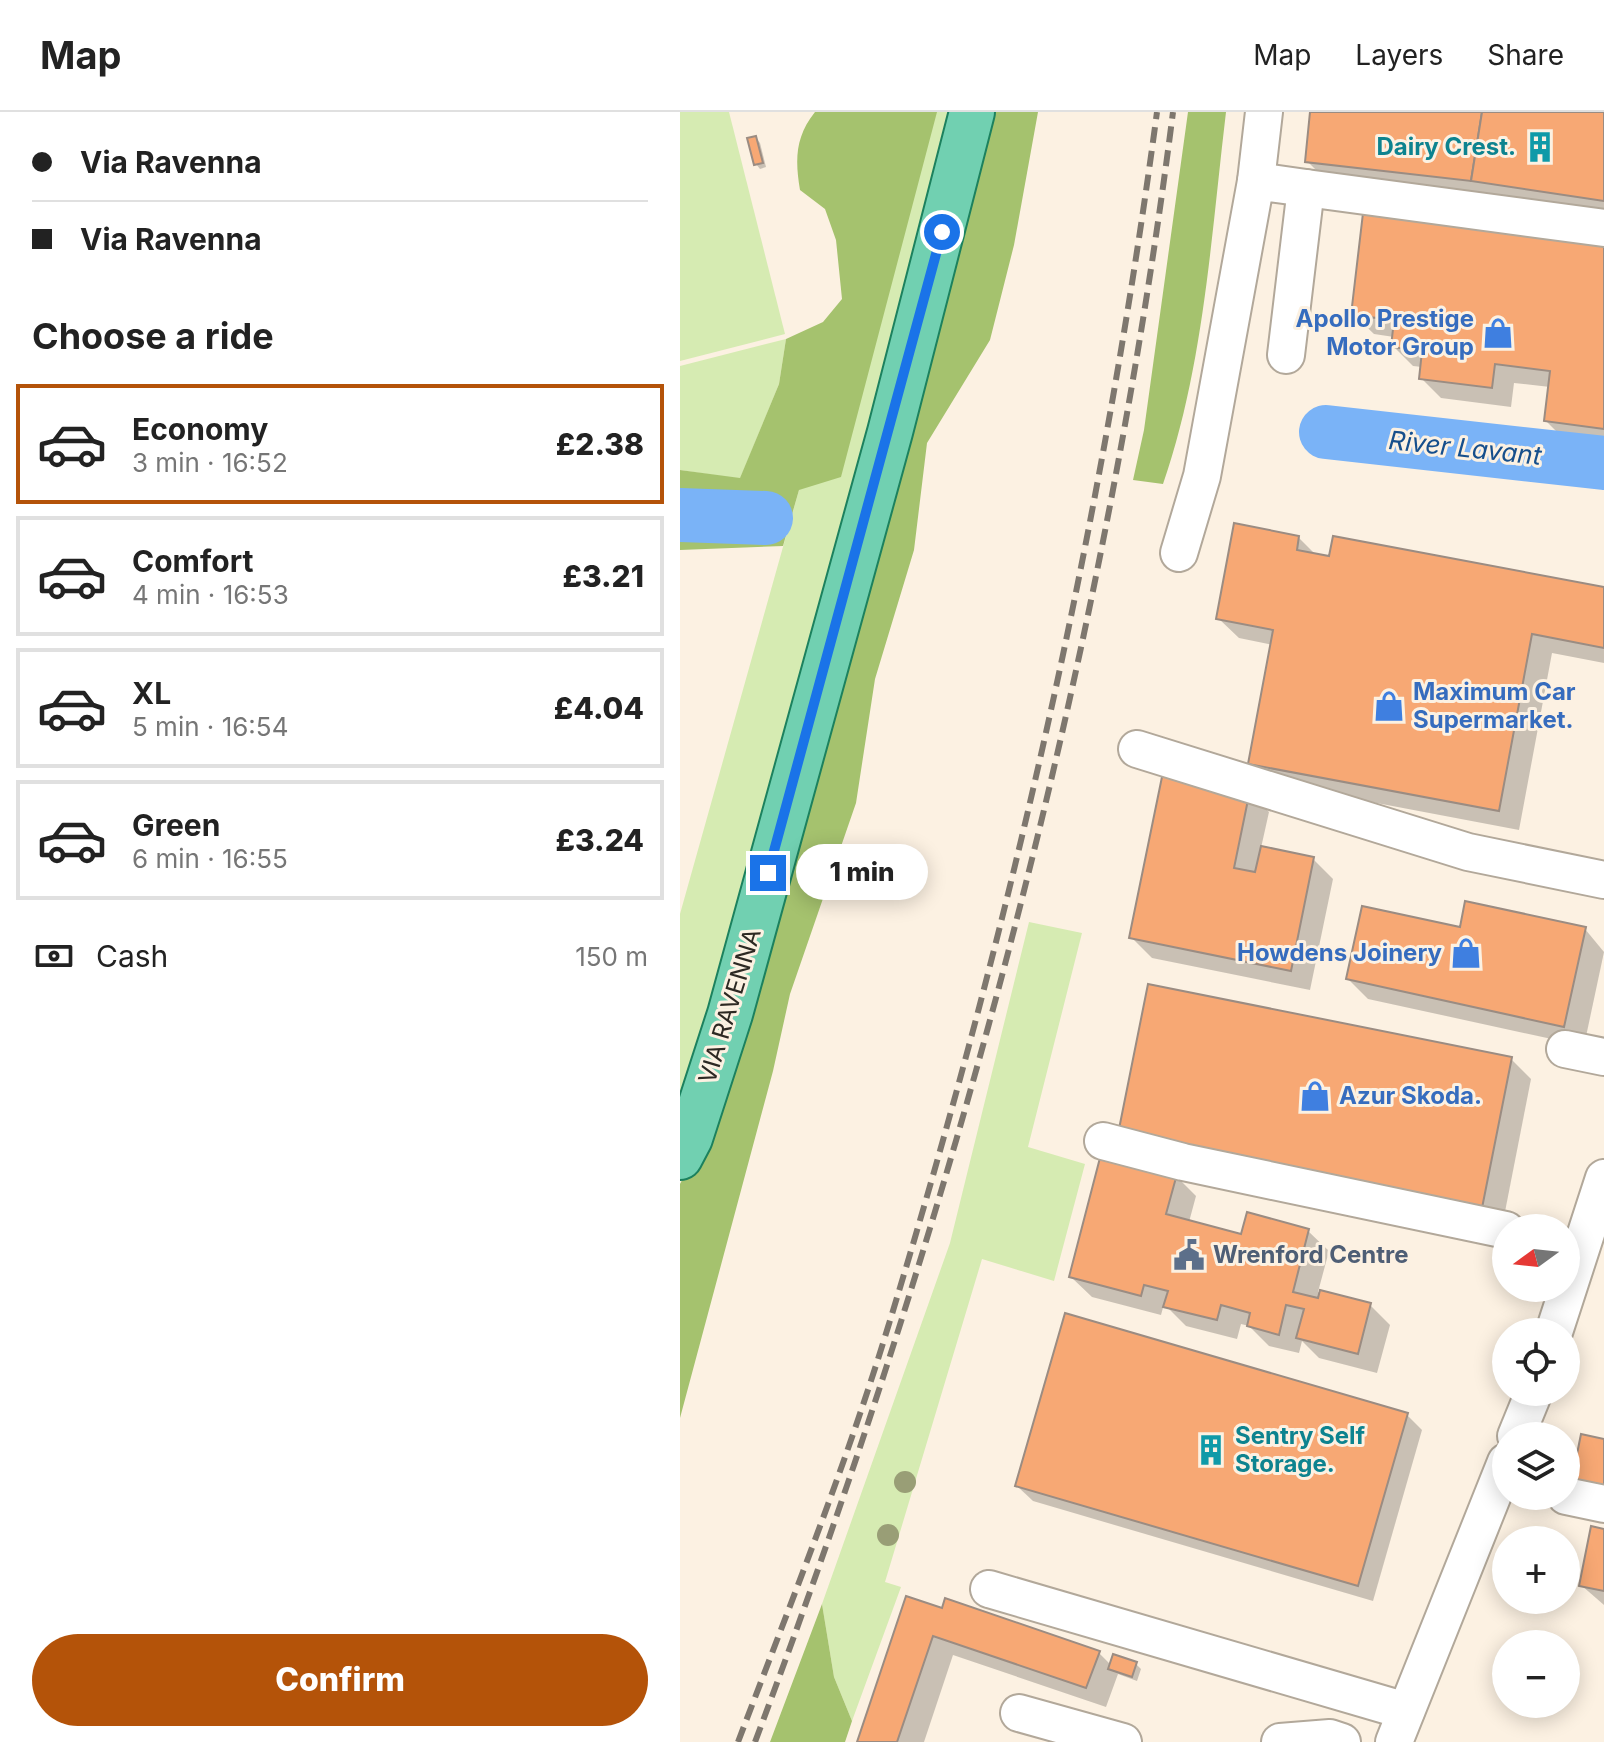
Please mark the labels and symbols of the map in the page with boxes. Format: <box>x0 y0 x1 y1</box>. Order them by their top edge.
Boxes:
building icon: Dairy Crest. <box>1523 130 1557 164</box>
place label: Dairy Crest. <box>1376 132 1516 161</box>
route start <box>924 214 960 250</box>
place label: Apollo Prestige Motor Group <box>1296 304 1474 361</box>
shop icon: Apollo Prestige Motor Group <box>1481 316 1515 350</box>
water label: River Lavant <box>1387 424 1543 471</box>
place label: Maximum Car Supermarket. <box>1413 677 1576 734</box>
shop icon: Maximum Car Supermarket. <box>1372 689 1406 723</box>
callout: 1 min <box>796 845 928 901</box>
route end <box>750 855 786 891</box>
street label: VIA RAVENNA <box>692 925 767 1087</box>
shop icon: Howdens Joinery <box>1449 936 1483 970</box>
place label: Howdens Joinery <box>1237 938 1443 967</box>
shop icon: Azur Skoda. <box>1298 1079 1332 1113</box>
place label: Azur Skoda. <box>1339 1081 1482 1110</box>
north arrow <box>1492 1214 1580 1302</box>
public building icon: Wrenford Centre <box>1172 1238 1206 1272</box>
place label: Wrenford Centre <box>1213 1240 1409 1269</box>
place label: Sentry Self Storage. <box>1235 1421 1366 1478</box>
building icon: Sentry Self Storage. <box>1194 1433 1228 1467</box>

